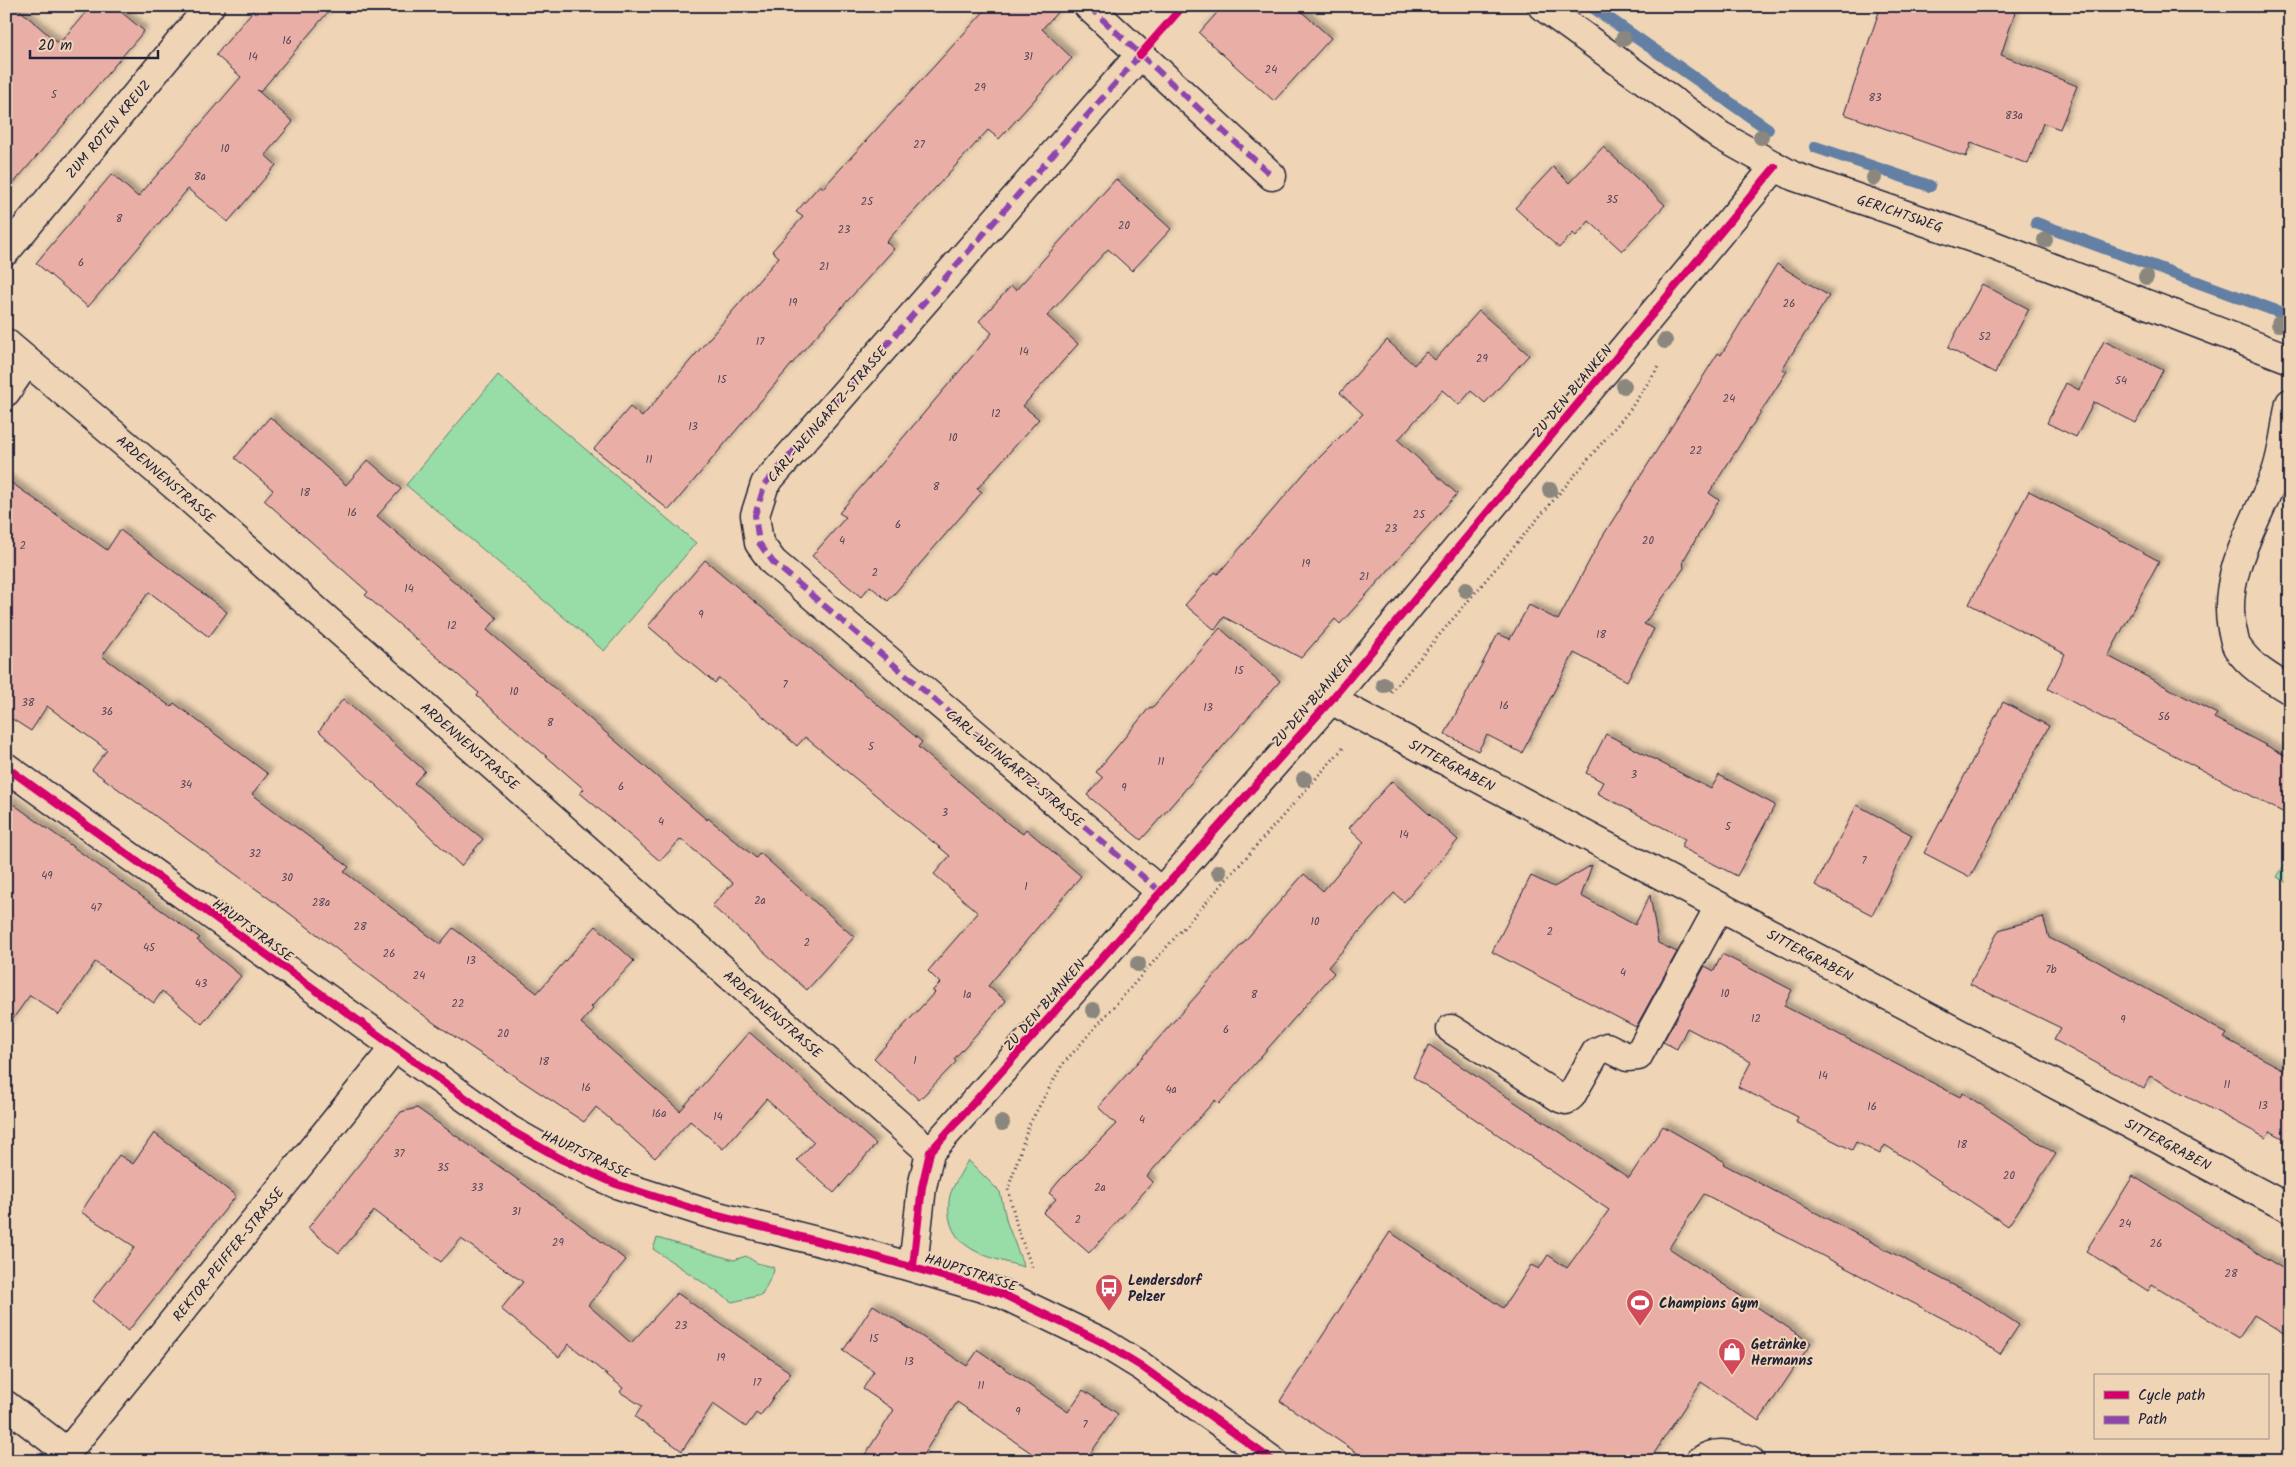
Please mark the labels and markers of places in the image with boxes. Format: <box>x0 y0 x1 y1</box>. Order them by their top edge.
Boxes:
place label: Lendersdorf Pelzer <box>1128 1270 1203 1308</box>
bus stop icon: Lendersdorf Pelzer <box>1094 1273 1124 1312</box>
sports icon: Champions Gym <box>1625 1288 1655 1327</box>
place label: Champions Gym <box>1659 1293 1759 1315</box>
place label: Getränke Hermanns <box>1751 1334 1813 1372</box>
shop icon: Getränke Hermanns <box>1717 1337 1747 1376</box>

